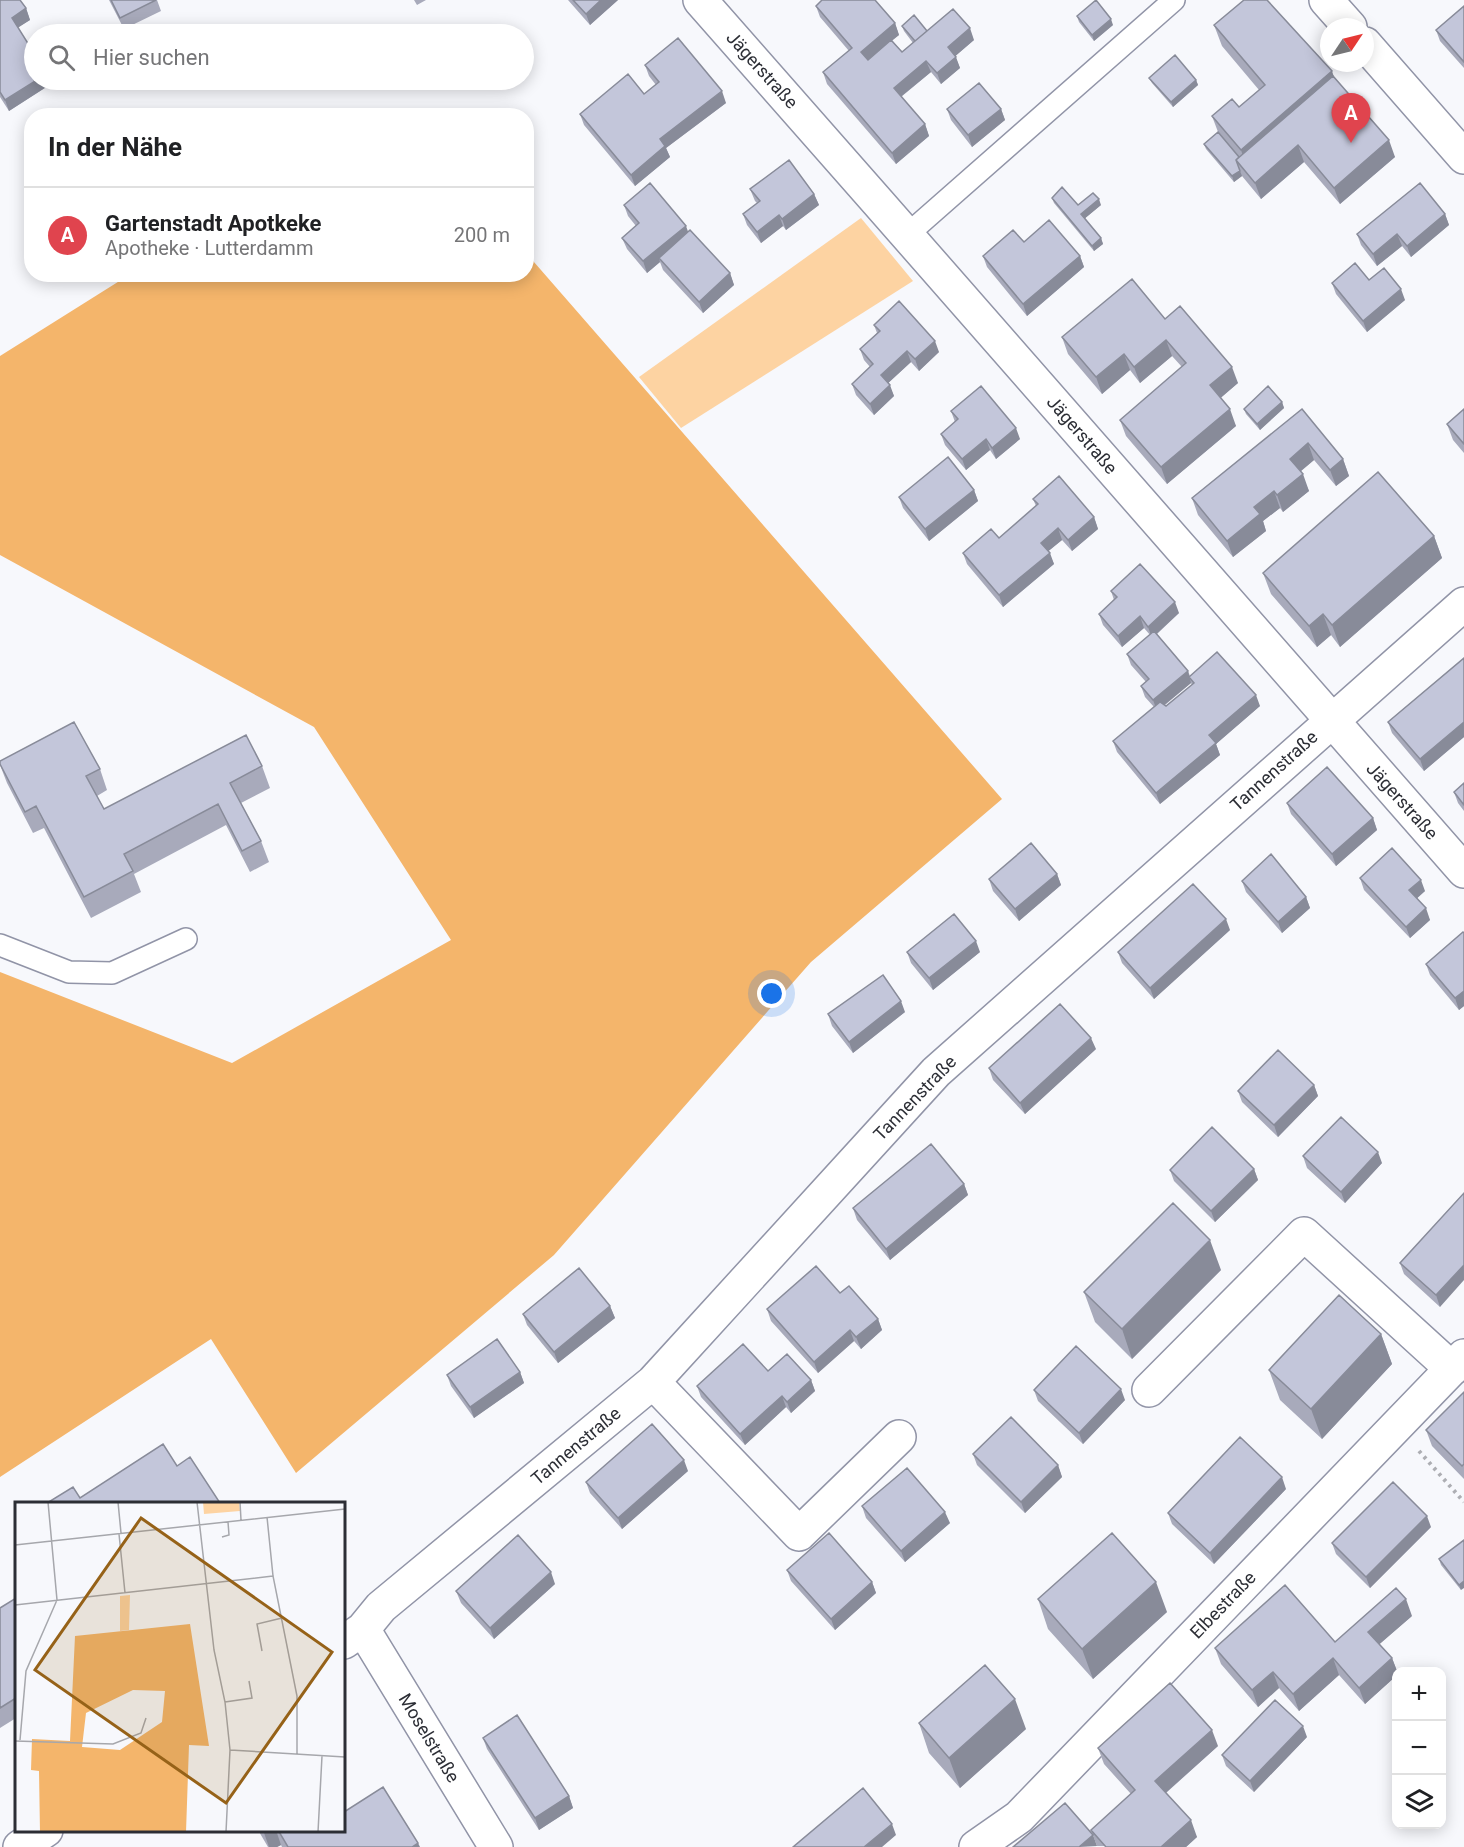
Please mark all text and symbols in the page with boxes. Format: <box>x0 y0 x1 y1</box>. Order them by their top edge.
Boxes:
north arrow <box>1320 18 1374 72</box>
search box <box>24 24 534 90</box>
street label: Jägerstraße <box>722 27 802 113</box>
icon: search <box>45 41 78 74</box>
text: Hier suchen <box>93 45 210 70</box>
pin: A <box>1332 94 1370 143</box>
text: In der Nähe <box>48 132 182 162</box>
text: Gartenstadt Apotkeke <box>105 211 321 236</box>
text: A <box>61 223 74 247</box>
text: 200 m <box>454 223 510 247</box>
text: Apotheke · Lutterdamm <box>105 236 313 260</box>
street label: Jägerstraße <box>1043 391 1122 478</box>
street label: Tannenstraße <box>1226 726 1322 815</box>
street label: Jägerstraße <box>1362 758 1442 844</box>
your location <box>757 979 786 1008</box>
street label: Tannenstraße <box>869 1051 960 1144</box>
street label: Tannenstraße <box>527 1402 625 1489</box>
inset map <box>15 1502 345 1832</box>
street label: Elbestraße <box>1185 1567 1260 1643</box>
map controls <box>1392 1667 1446 1829</box>
button: + <box>1392 1667 1446 1721</box>
street label: Moselstraße <box>395 1689 464 1786</box>
button: − <box>1392 1721 1446 1775</box>
button: layers <box>1392 1775 1446 1829</box>

